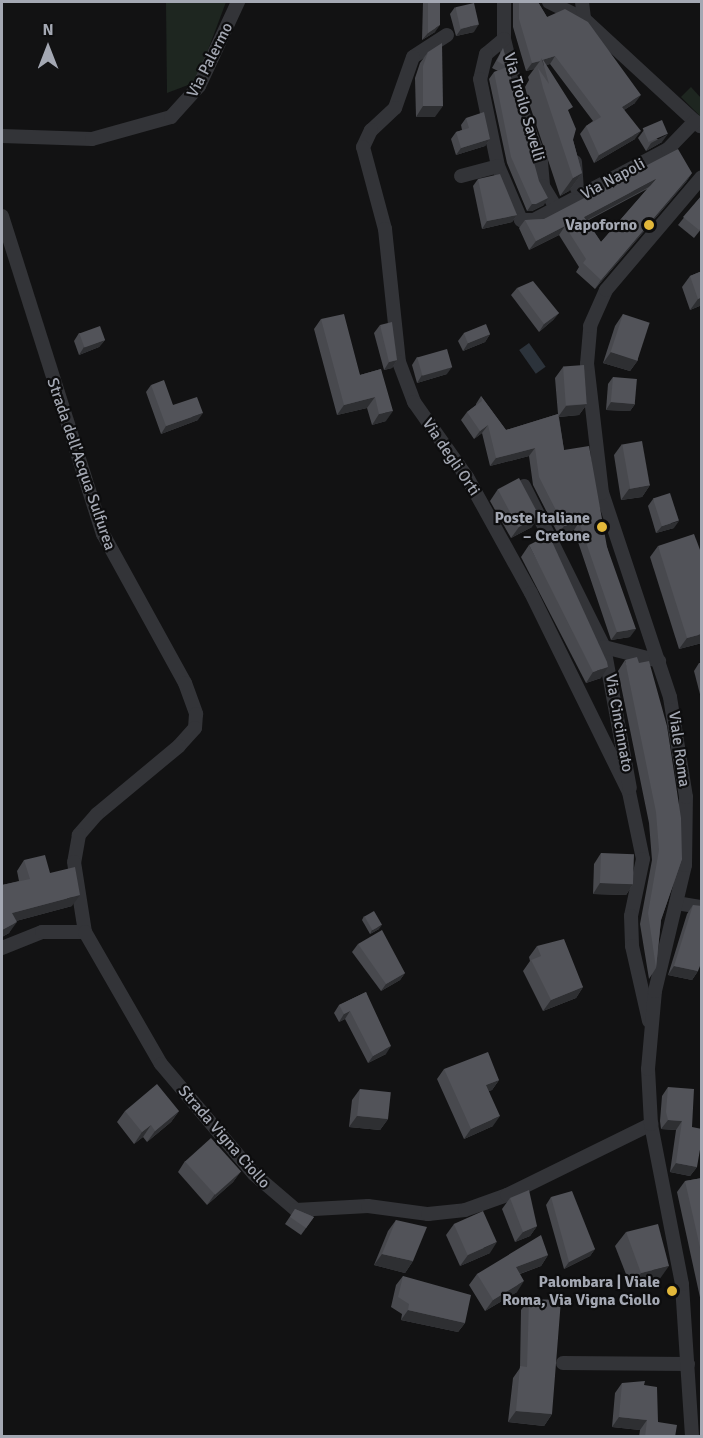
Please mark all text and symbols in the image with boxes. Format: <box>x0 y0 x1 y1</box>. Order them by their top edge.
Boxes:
north arrow <box>18 18 78 78</box>
street label: Via Palermo <box>183 19 237 101</box>
text: N <box>42 20 54 40</box>
street label: Via Troilo Savelli <box>499 50 549 164</box>
street label: Via Napoli <box>578 154 648 204</box>
place label: Vapoforno <box>565 215 637 235</box>
marker: Vapoforno <box>642 218 656 232</box>
street label: Strada dell'Acqua Sulfurea <box>42 375 120 553</box>
street label: Via degli Orti <box>418 415 484 499</box>
place label: Poste Italiane – Cretone <box>494 508 590 546</box>
marker: Poste Italiane – Cretone <box>595 520 609 534</box>
street label: Via Cincinnato <box>601 673 637 773</box>
street label: Viale Roma <box>664 710 694 788</box>
street label: Strada Vigna Ciollo <box>174 1081 274 1193</box>
place label: Palombara | Viale Roma, Via Vigna Ciollo <box>502 1272 660 1310</box>
marker: Palombara | Viale Roma, Via Vigna Ciollo <box>665 1284 679 1298</box>

